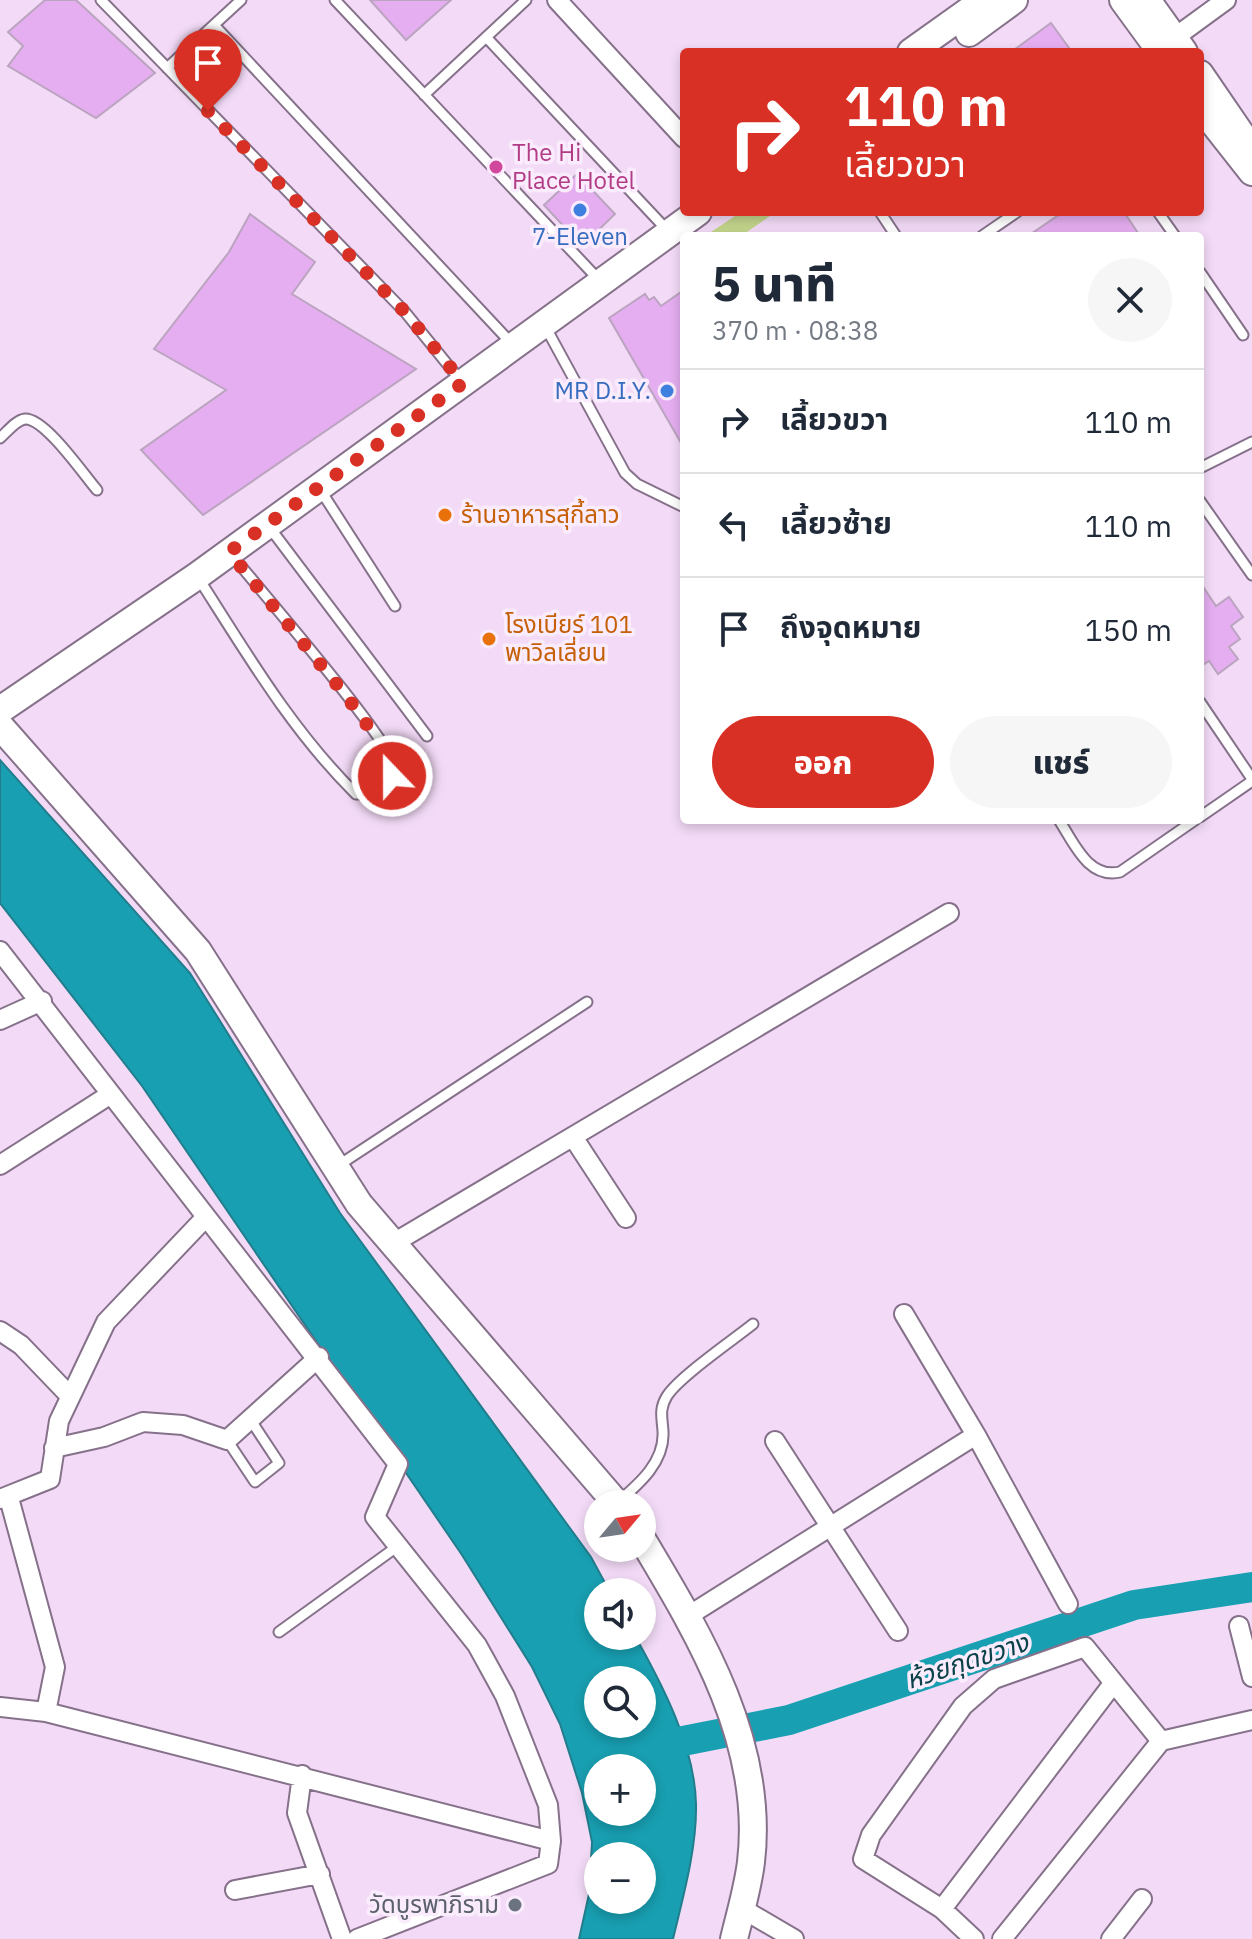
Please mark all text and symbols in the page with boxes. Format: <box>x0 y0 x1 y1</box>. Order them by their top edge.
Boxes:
pin <box>174 29 242 111</box>
icon: arrive <box>186 41 230 85</box>
text: 110 m <box>844 69 1008 141</box>
icon: right <box>712 80 816 184</box>
place label: The Hi Place Hotel <box>512 136 635 196</box>
text: เลี้ยวขวา <box>844 140 966 187</box>
marker: The Hi Place Hotel <box>487 158 505 176</box>
marker: 7-Eleven <box>571 201 589 219</box>
place label: 7-Eleven <box>532 220 628 252</box>
text: 5 นาที <box>712 252 836 314</box>
button: close <box>1088 258 1172 342</box>
text: 370 m · 08:38 <box>712 313 878 347</box>
place label: MR D.I.Y. <box>555 374 651 406</box>
marker: MR D.I.Y. <box>658 382 676 400</box>
icon: right <box>712 399 756 443</box>
text: เลี้ยวขวา <box>780 399 888 438</box>
text: 110 m <box>1085 402 1172 441</box>
place label: ร้านอาหารสุกี้ลาว <box>461 498 620 530</box>
icon: left <box>712 503 756 547</box>
text: เลี้ยวซ้าย <box>780 503 892 542</box>
marker: ร้านอาหารสุกี้ลาว <box>436 506 454 524</box>
text: 110 m <box>1085 506 1172 545</box>
icon: arrive <box>712 607 756 651</box>
text: ถึงจุดหมาย <box>780 607 921 646</box>
place label: โรงเบียร์ 101 พาวิลเลี่ยน <box>505 608 633 668</box>
text: 150 m <box>1085 610 1172 649</box>
marker: โรงเบียร์ 101 พาวิลเลี่ยน <box>480 630 498 648</box>
button: ออก <box>712 716 934 808</box>
button: แชร์ <box>950 716 1172 808</box>
position arrow <box>350 734 434 818</box>
north arrow <box>584 1490 656 1562</box>
map controls <box>584 1490 656 1914</box>
button: sound <box>584 1578 656 1650</box>
water label: ห้วยกุดขวาง <box>901 1624 1033 1696</box>
button: search <box>584 1666 656 1738</box>
button: + <box>584 1754 656 1826</box>
button: − <box>584 1842 656 1914</box>
place label: วัดบูรพาภิราม <box>369 1888 499 1920</box>
marker: วัดบูรพาภิราม <box>506 1896 524 1914</box>

